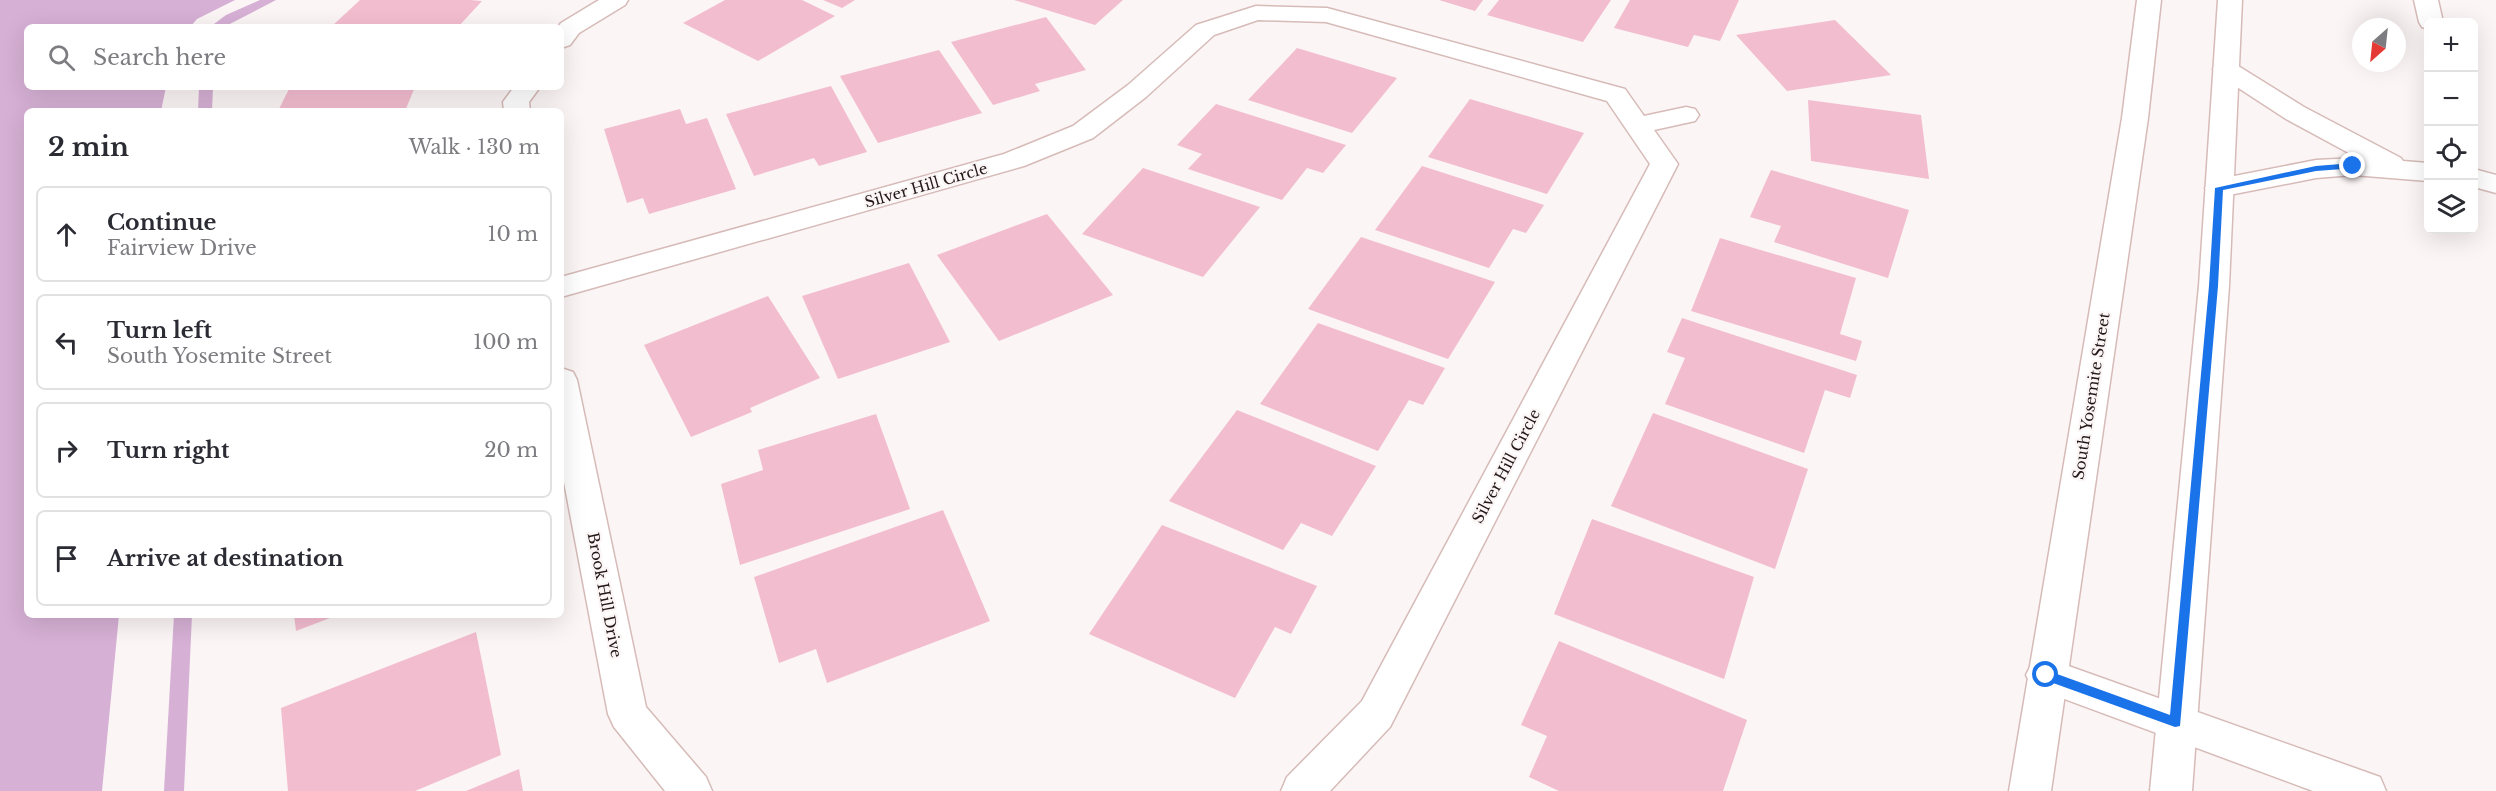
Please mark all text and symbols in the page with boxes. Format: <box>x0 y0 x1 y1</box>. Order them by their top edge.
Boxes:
north arrow <box>2352 18 2406 72</box>
map controls <box>2424 18 2478 234</box>
button: + <box>2424 18 2478 72</box>
search box <box>24 24 564 90</box>
icon: search <box>45 41 78 74</box>
text: Search here <box>93 44 226 71</box>
button: − <box>2424 72 2478 126</box>
button: locate <box>2424 126 2478 180</box>
text: 2 min <box>48 131 129 163</box>
text: Walk · 130 m <box>409 135 540 159</box>
route end <box>2339 152 2365 178</box>
street label: Silver Hill Circle <box>862 158 990 212</box>
button: layers <box>2424 180 2478 234</box>
text: Continue <box>107 209 216 236</box>
icon: ahead <box>50 218 83 251</box>
text: 10 m <box>488 222 538 246</box>
text: Fairview Drive <box>107 236 257 260</box>
street label: South Yosemite Street <box>2068 311 2114 481</box>
text: Turn left <box>107 317 212 344</box>
icon: left <box>50 326 83 359</box>
text: 100 m <box>473 330 538 354</box>
text: South Yosemite Street <box>107 344 332 368</box>
street label: Silver Hill Circle <box>1468 406 1544 526</box>
icon: right <box>50 434 83 467</box>
text: Turn right <box>107 437 229 464</box>
text: 20 m <box>484 438 538 462</box>
street label: Brook Hill Drive <box>584 531 626 659</box>
icon: arrive <box>50 542 83 575</box>
text: Arrive at destination <box>107 545 344 572</box>
route start <box>2032 661 2058 687</box>

